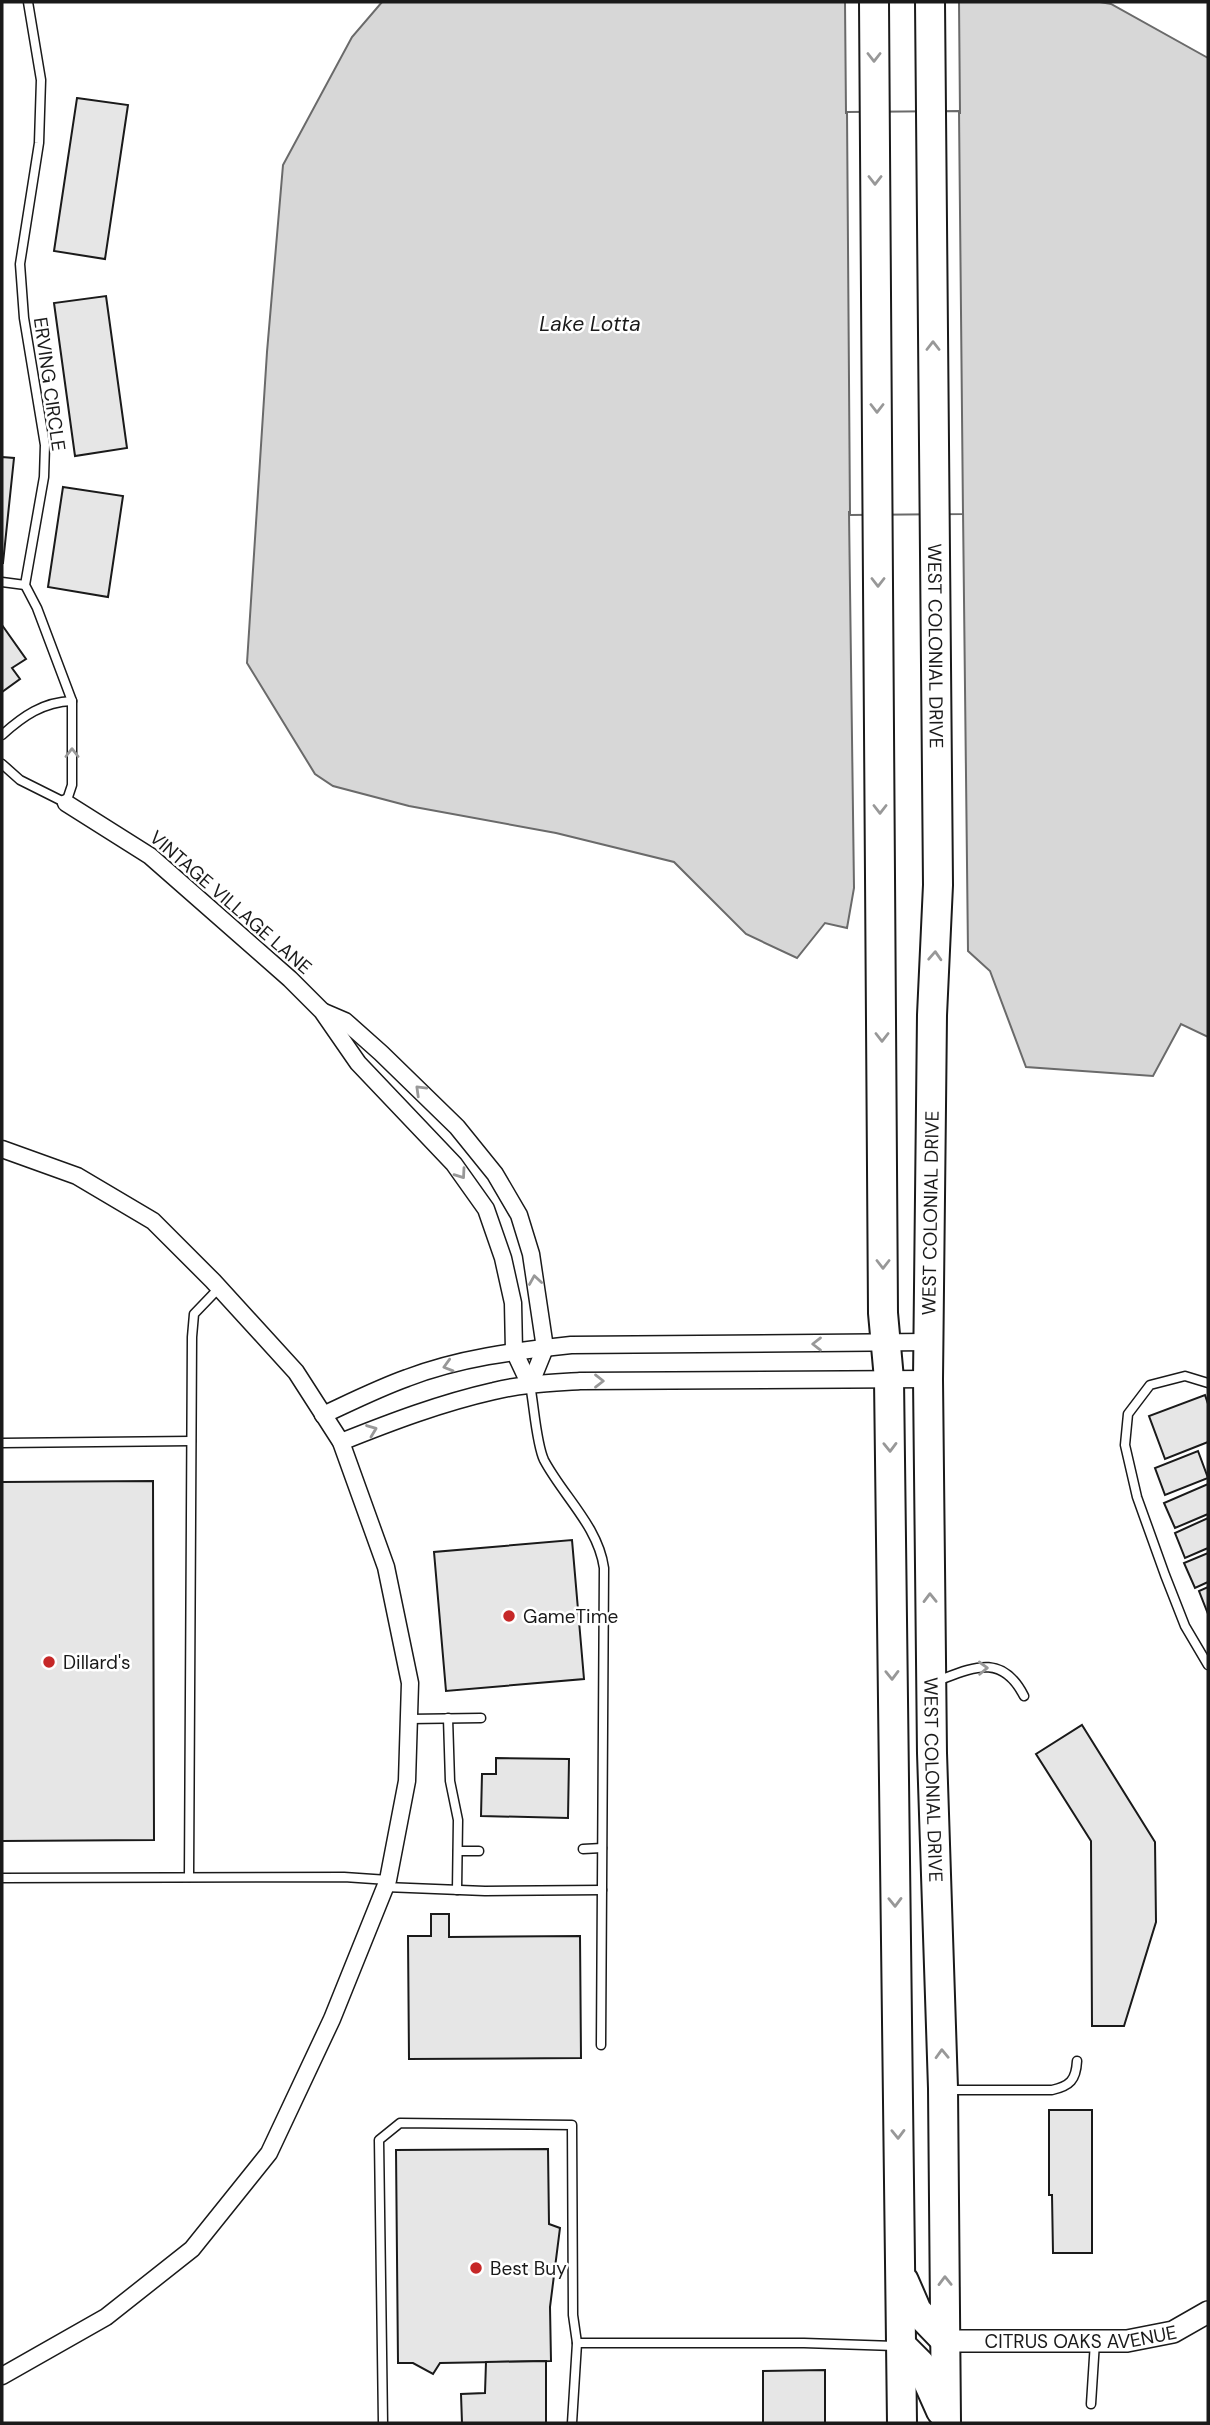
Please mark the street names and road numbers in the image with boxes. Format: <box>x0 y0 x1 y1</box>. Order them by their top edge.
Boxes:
street label: ERVING CIRCLE <box>28 316 71 453</box>
street label: WEST COLONIAL DRIVE <box>922 543 949 749</box>
street label: VINTAGE VILLAGE LANE <box>144 825 317 980</box>
street label: WEST COLONIAL DRIVE <box>916 1110 945 1316</box>
street label: WEST COLONIAL DRIVE <box>918 1677 948 1883</box>
street label: CITRUS OAKS AVENUE <box>985 2320 1179 2354</box>

